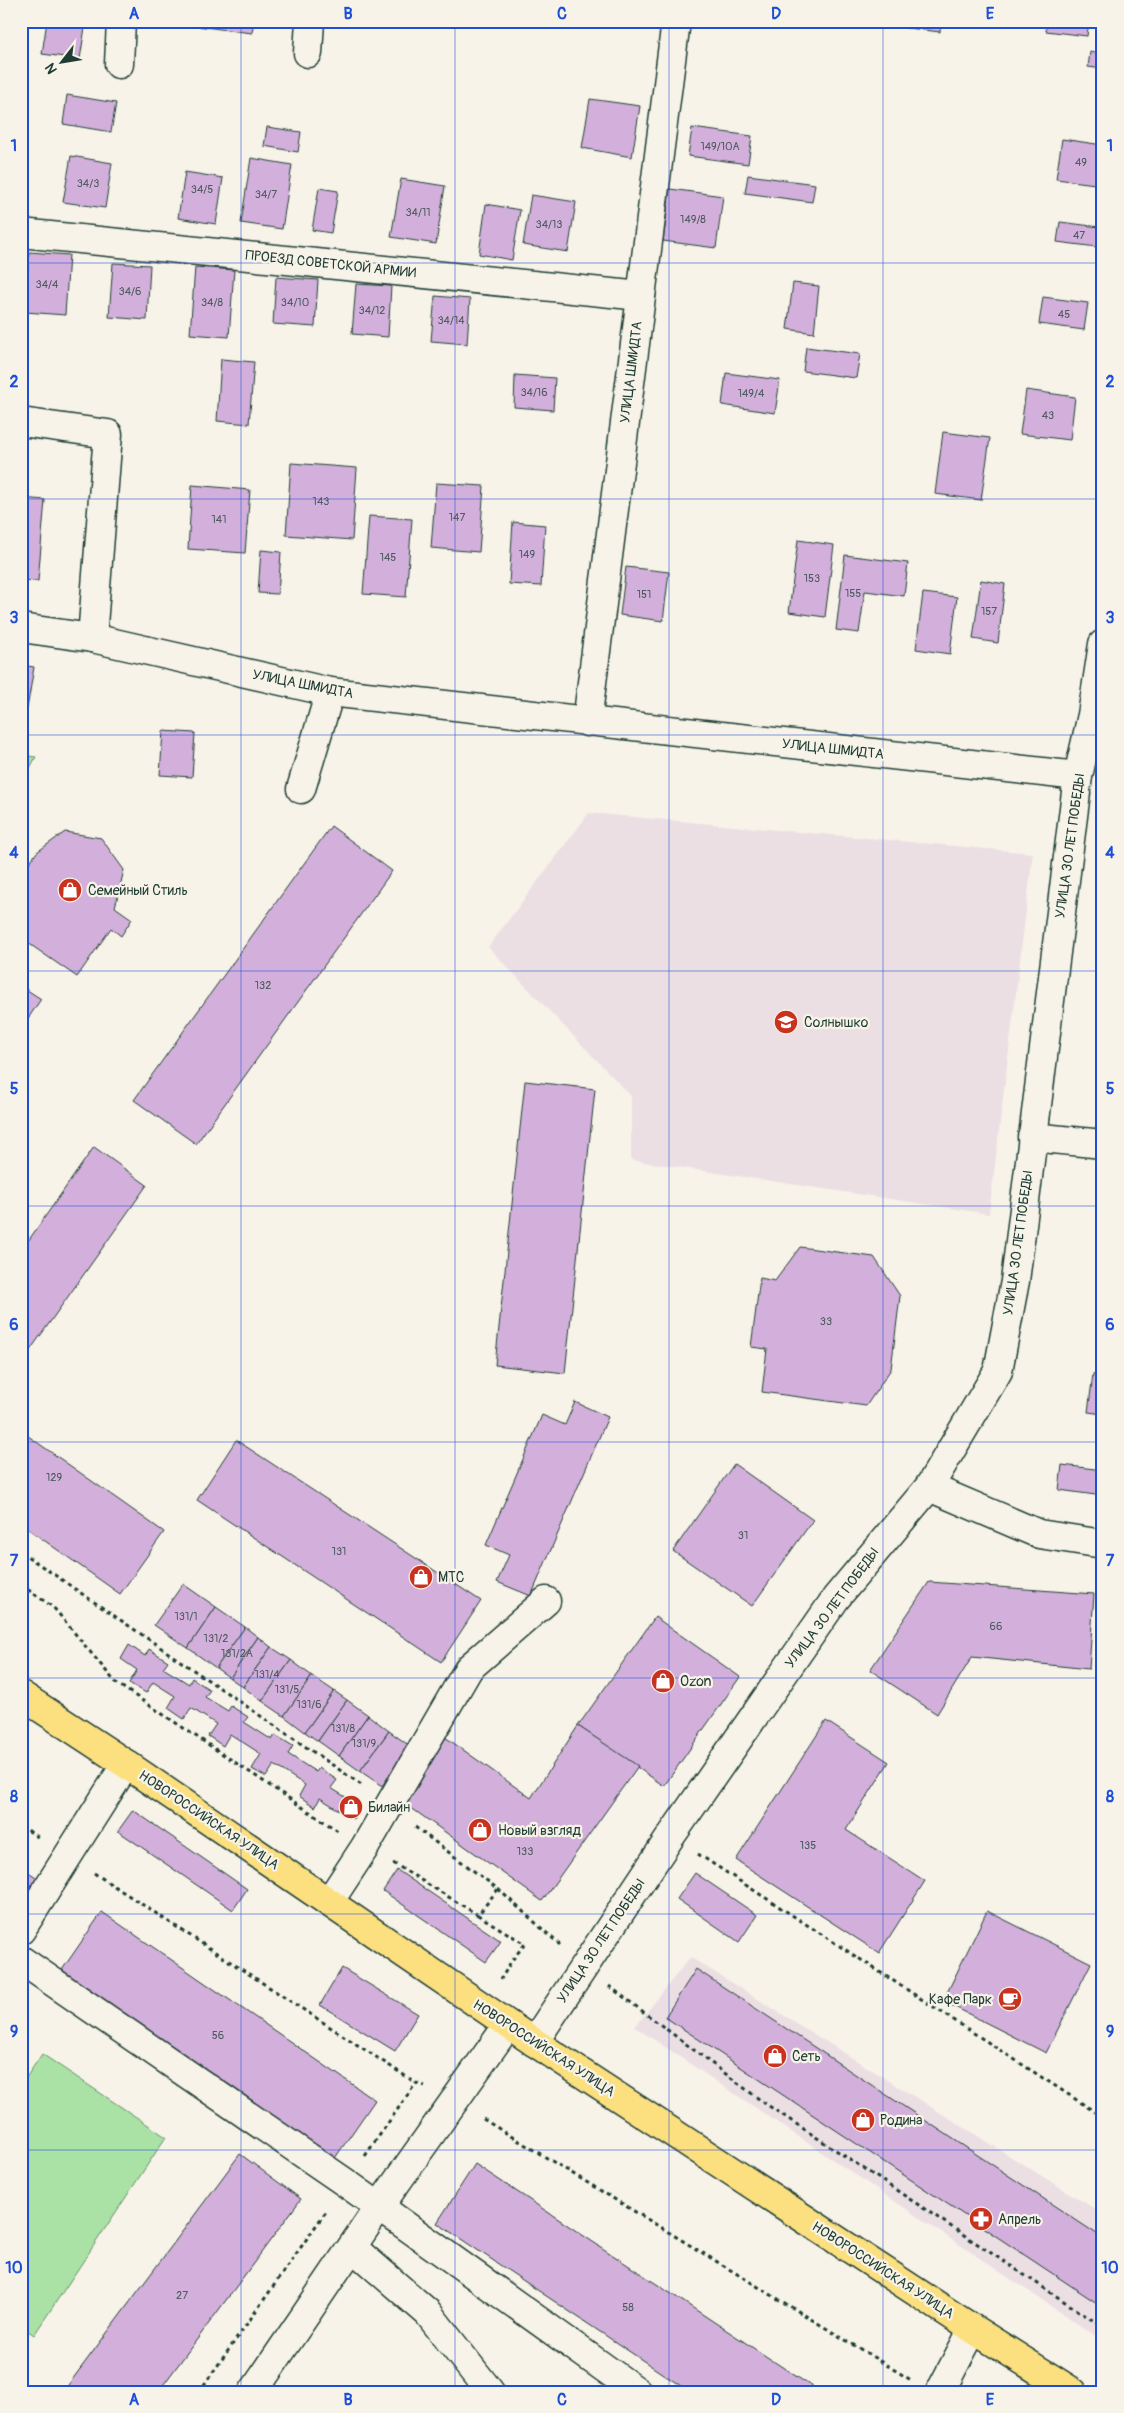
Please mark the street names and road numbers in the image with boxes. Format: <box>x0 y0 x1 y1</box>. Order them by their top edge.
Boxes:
street label: ПРОЕЗД СОВЕТСКОЙ АРМИИ <box>245 247 417 281</box>
street label: УЛИЦА ШМИДТА <box>616 320 646 424</box>
street label: УЛИЦА ШМИДТА <box>251 666 355 702</box>
street label: УЛИЦА ШМИДТА <box>781 735 885 763</box>
street label: УЛИЦА 30 ЛЕТ ПОБЕДЫ <box>1051 773 1089 919</box>
street label: УЛИЦА 30 ЛЕТ ПОБЕДЫ <box>999 1170 1037 1316</box>
street label: УЛИЦА 30 ЛЕТ ПОБЕДЫ <box>781 1545 883 1671</box>
street label: НОВОРОССИЙСКАЯ УЛИЦА <box>136 1767 282 1873</box>
street label: УЛИЦА 30 ЛЕТ ПОБЕДЫ <box>553 1876 649 2006</box>
street label: НОВОРОССИЙСКАЯ УЛИЦА <box>470 1996 618 2100</box>
street label: НОВОРОССИЙСКАЯ УЛИЦА <box>809 2218 957 2322</box>

